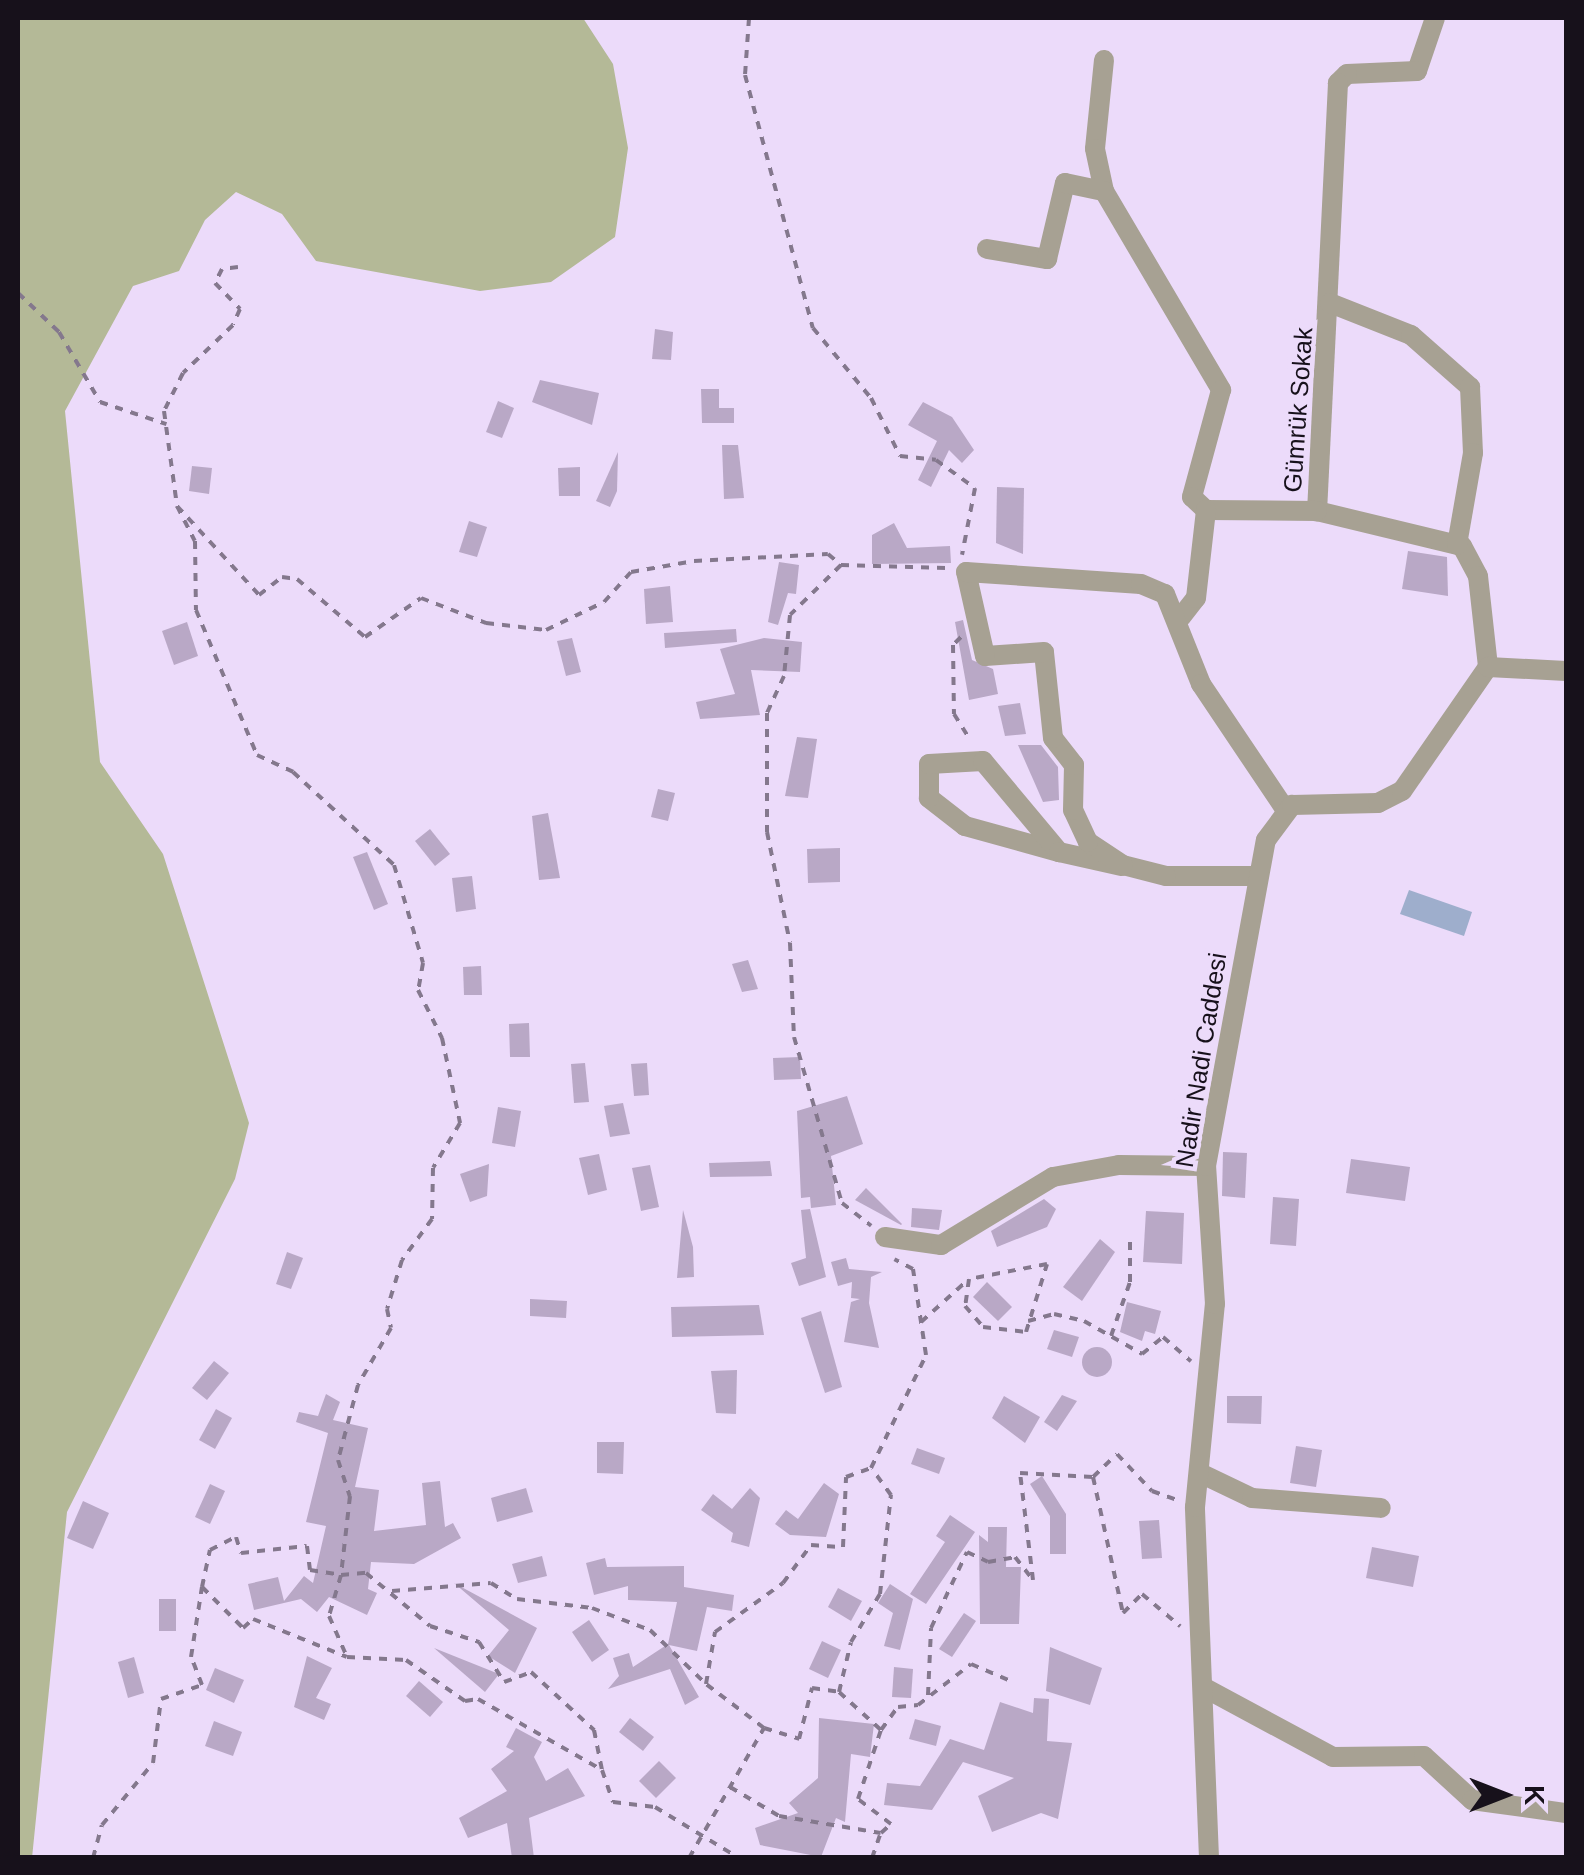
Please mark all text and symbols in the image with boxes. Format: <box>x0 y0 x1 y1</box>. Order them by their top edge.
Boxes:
street label: Gümrük Sokak <box>1277 326 1319 494</box>
street label: Nadir Nadi Caddesi <box>1169 951 1233 1169</box>
north arrow <box>1454 1745 1554 1845</box>
text: K <box>1519 1785 1550 1805</box>

